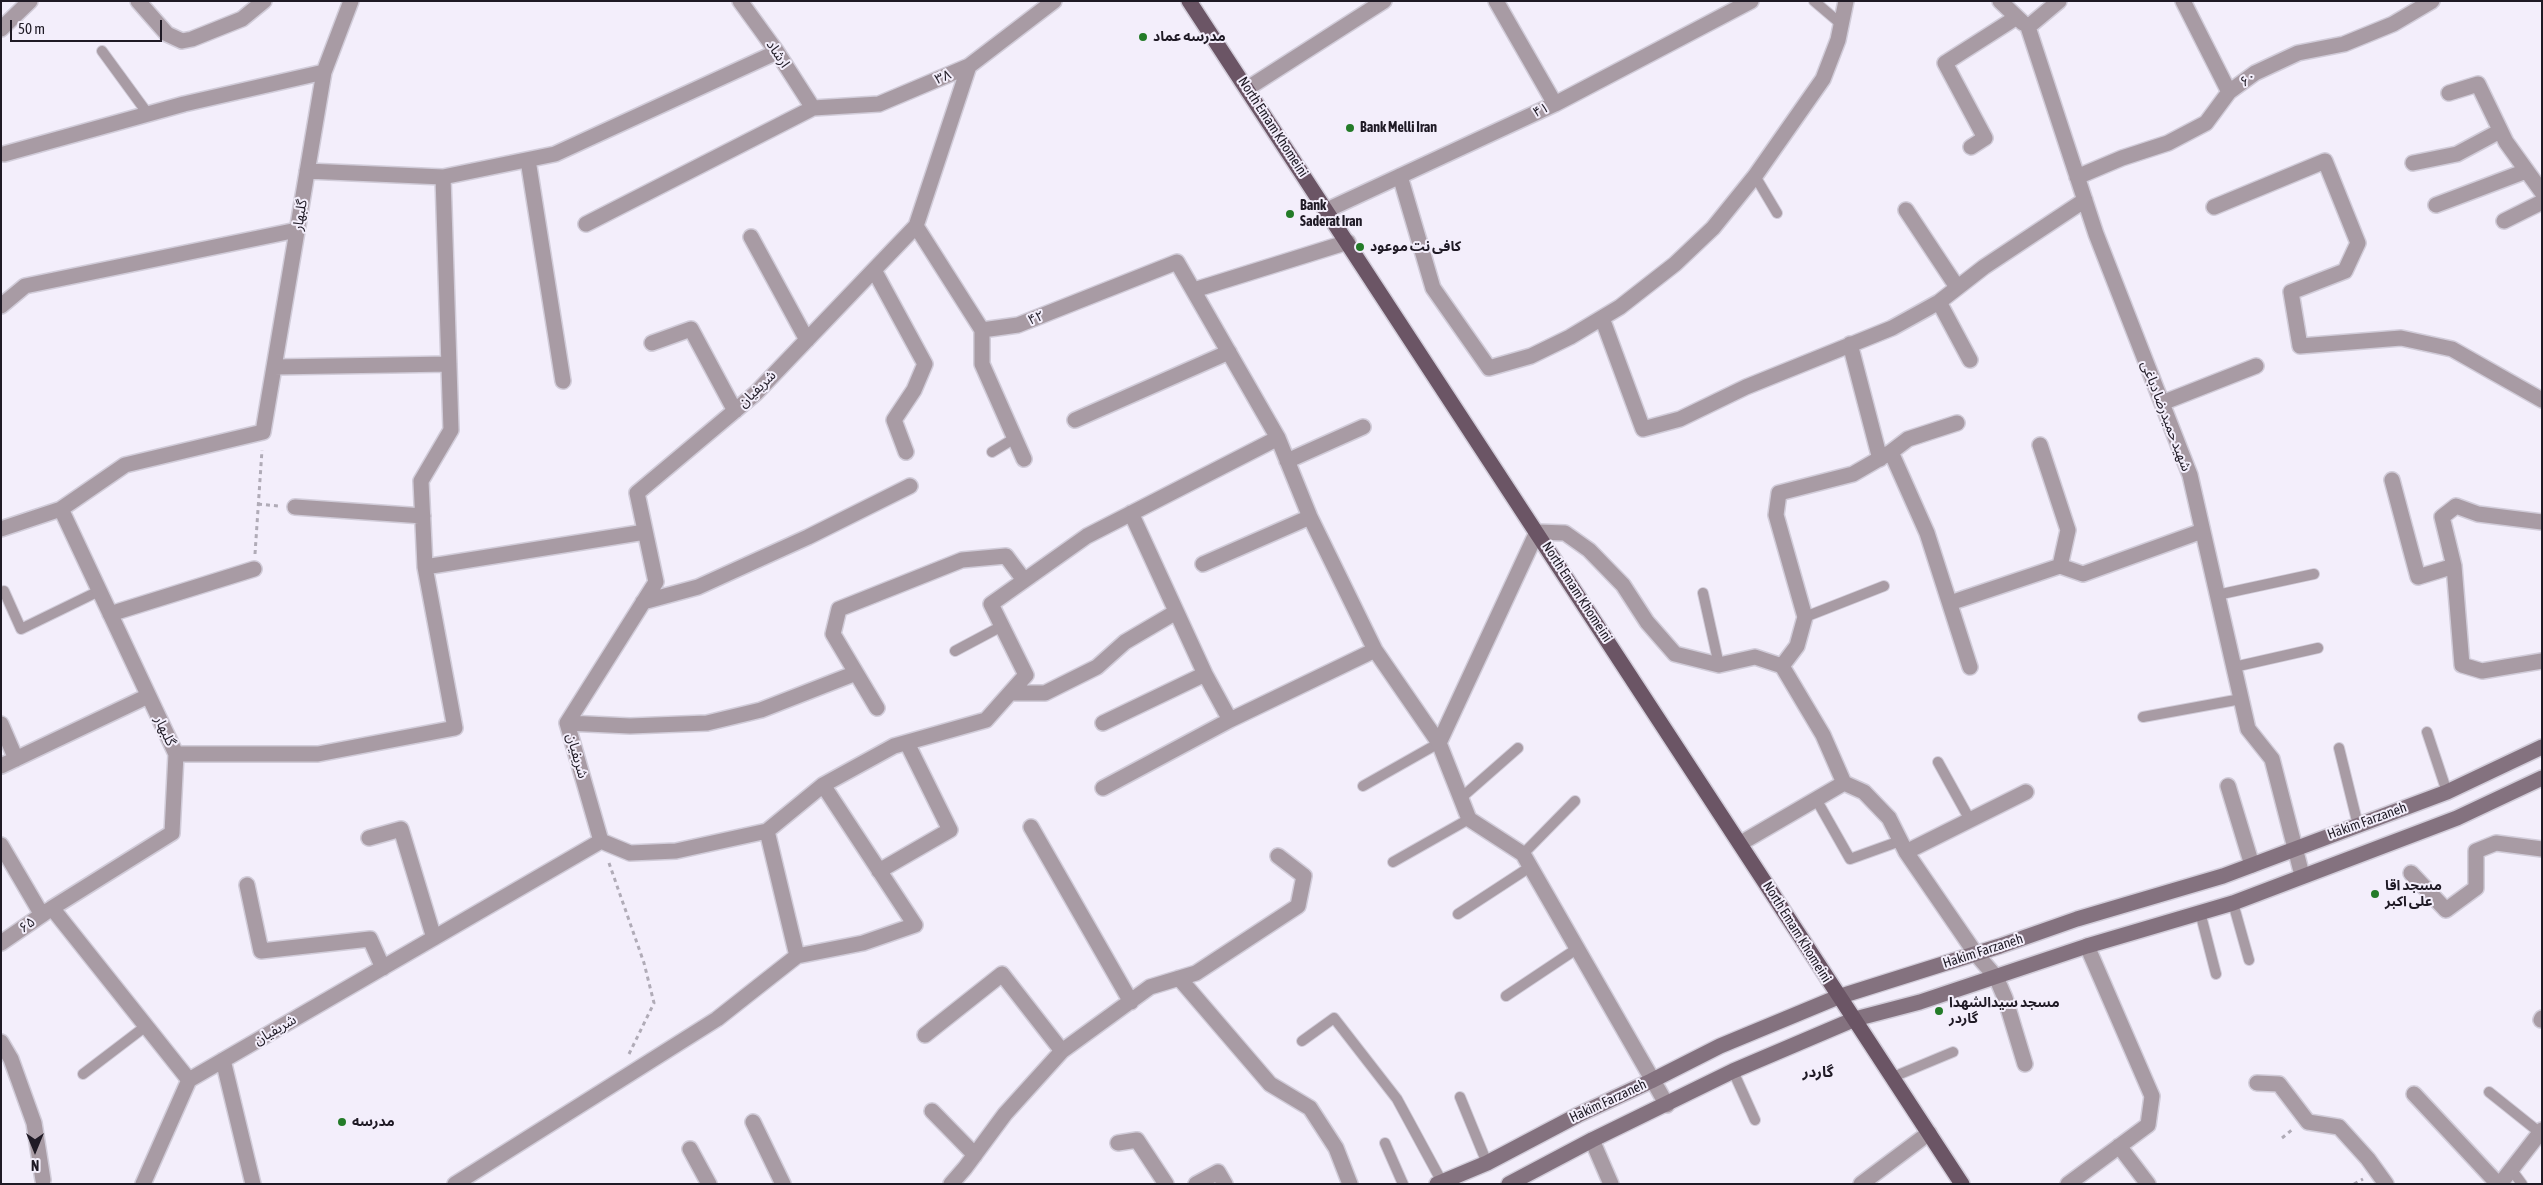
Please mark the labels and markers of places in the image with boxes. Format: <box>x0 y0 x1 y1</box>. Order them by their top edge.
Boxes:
place label: مدرسه عماد <box>1153 29 1226 45</box>
marker: مدرسه عماد <box>1137 31 1149 43</box>
place label: Bank Melli Iran <box>1360 120 1437 136</box>
marker: Bank Melli Iran <box>1344 122 1356 134</box>
place label: Bank Saderat Iran <box>1300 198 1362 230</box>
marker: Bank Saderat Iran <box>1284 208 1296 220</box>
place label: کافی نت موعود <box>1370 239 1461 255</box>
marker: کافی نت موعود <box>1354 241 1366 253</box>
place label: مسجد اقا علی اکبر <box>2385 878 2442 910</box>
marker: مسجد اقا علی اکبر <box>2369 888 2381 900</box>
place label: مسجد سیدالشهدا گاردر <box>1949 995 2060 1028</box>
marker: مسجد سیدالشهدا گاردر <box>1933 1005 1945 1017</box>
place label: مدرسه <box>352 1114 395 1130</box>
marker: مدرسه <box>336 1116 348 1128</box>

